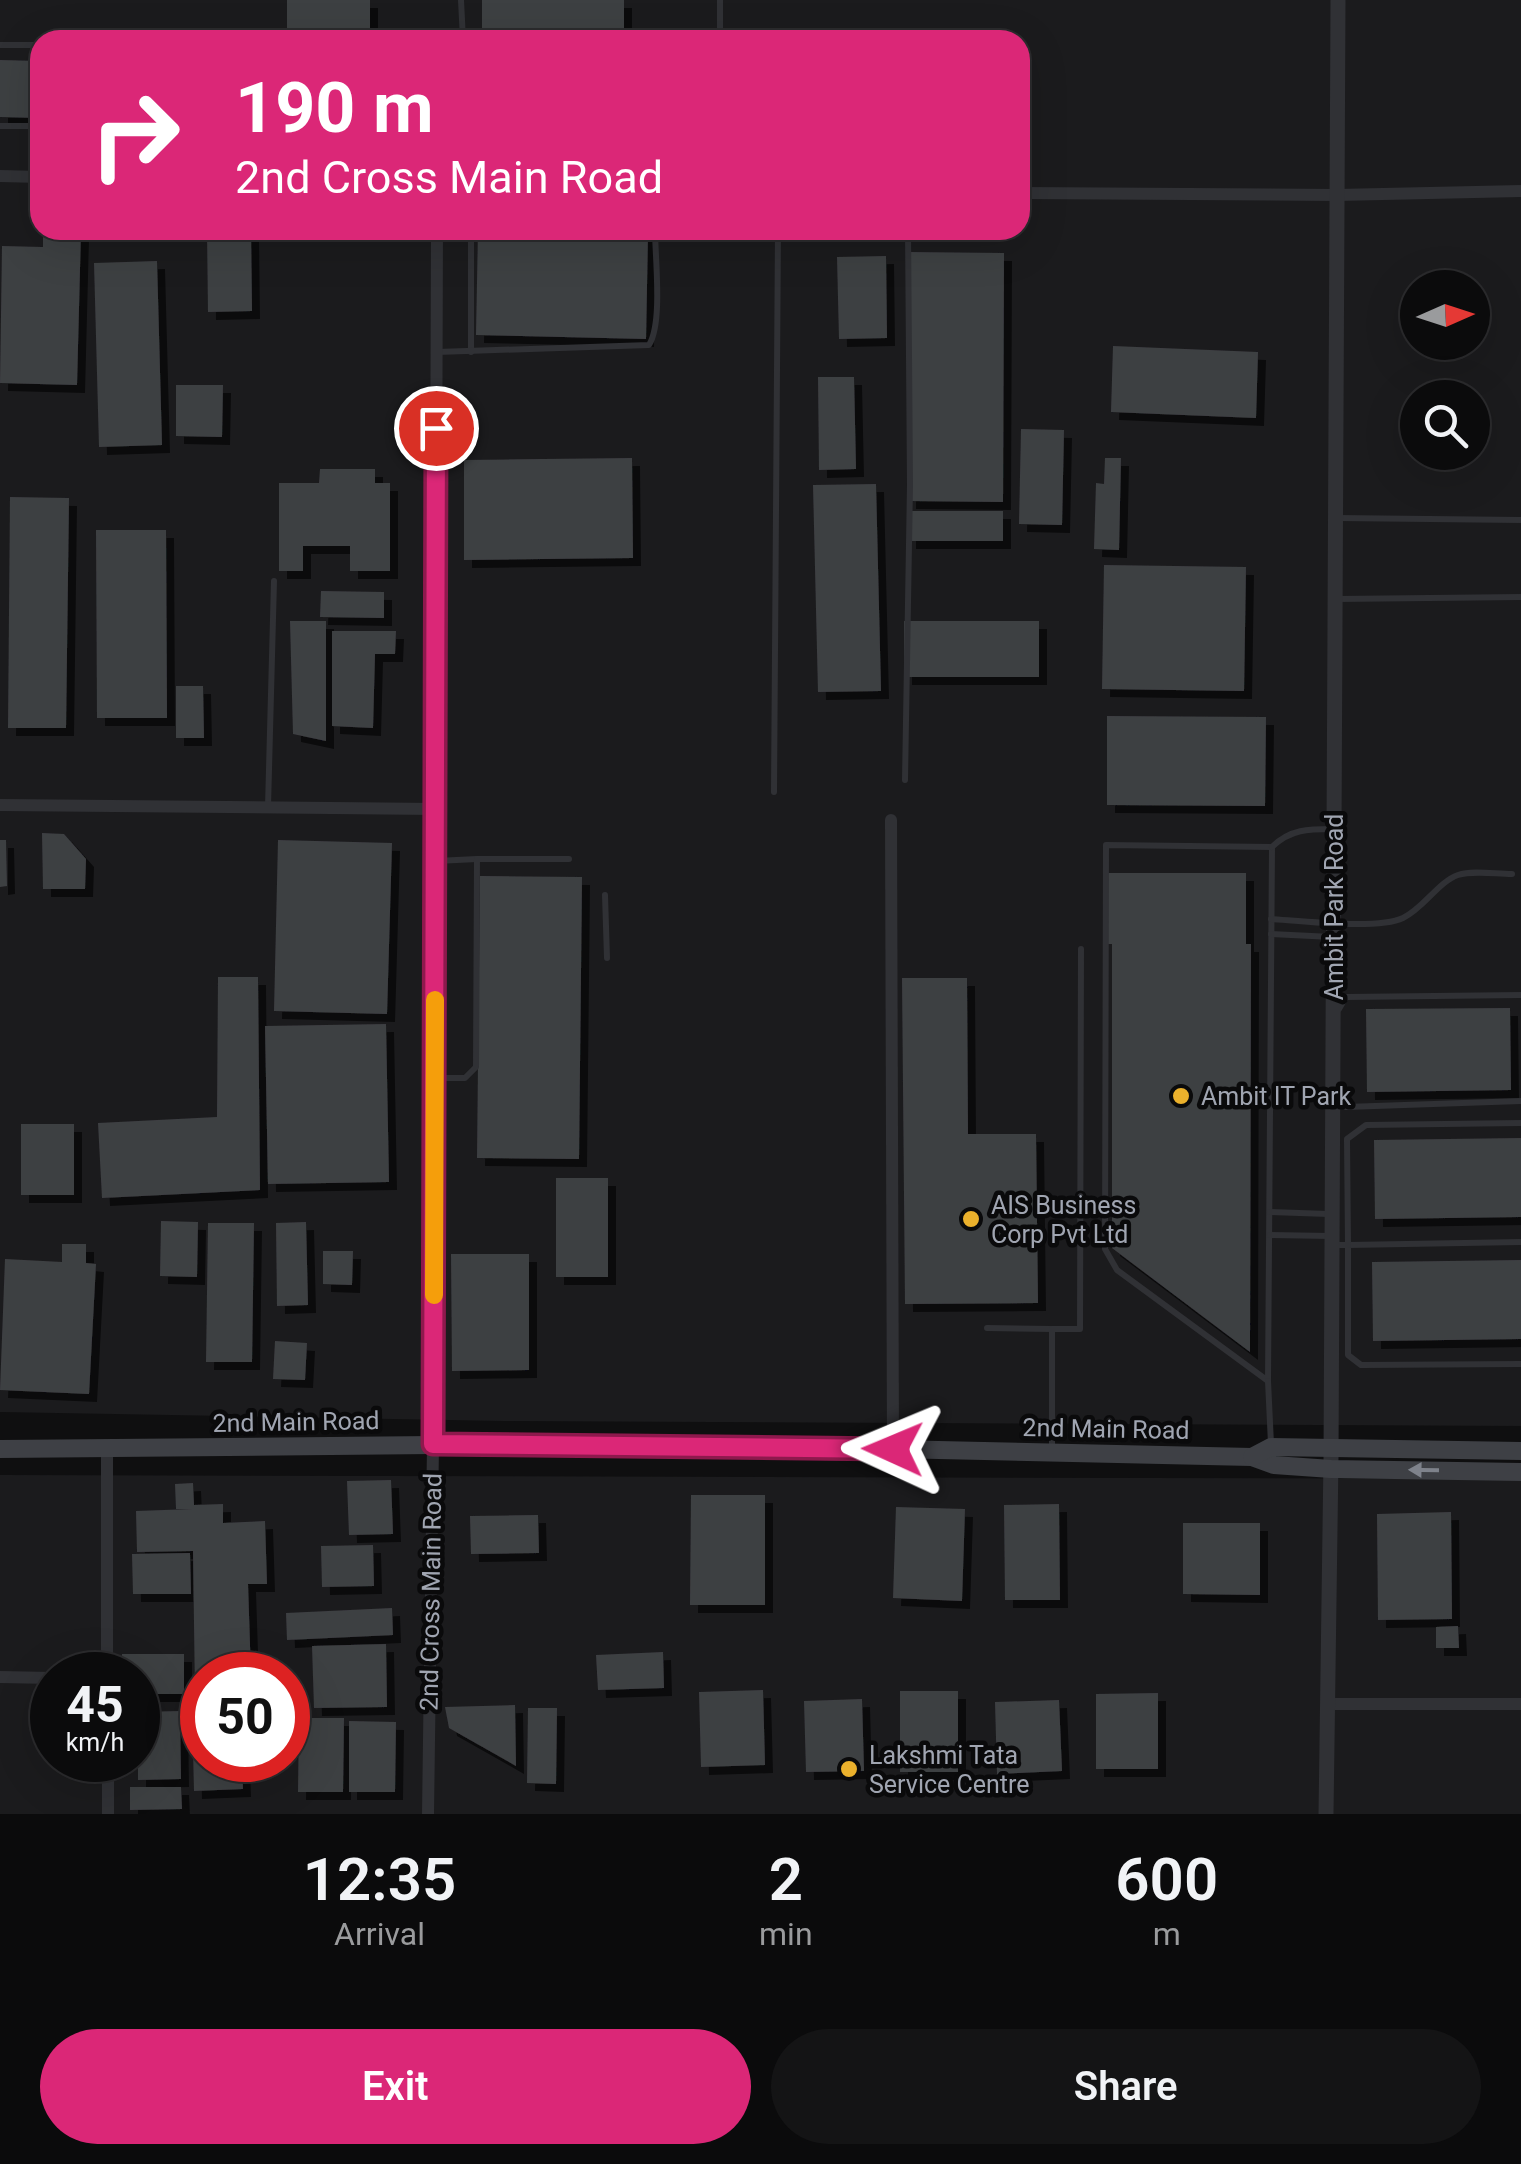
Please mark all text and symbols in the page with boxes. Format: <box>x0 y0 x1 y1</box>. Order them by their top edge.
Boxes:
text: 190 m <box>235 67 434 149</box>
icon: right <box>70 70 200 200</box>
text: 2nd Cross Main Road <box>235 151 663 204</box>
north arrow <box>1400 270 1490 360</box>
map controls <box>1400 270 1490 470</box>
button: search <box>1400 380 1490 470</box>
pin <box>394 386 479 471</box>
icon: arrive <box>409 401 464 456</box>
street label: Ambit Park Road <box>1320 814 1349 1000</box>
place label: Ambit IT Park <box>1201 1082 1352 1111</box>
marker: Ambit IT Park <box>1170 1085 1192 1107</box>
place label: AIS Business Corp Pvt Ltd <box>991 1191 1136 1249</box>
marker: AIS Business Corp Pvt Ltd <box>960 1208 982 1230</box>
position arrow <box>841 1397 945 1501</box>
street label: 2nd Main Road <box>212 1406 380 1438</box>
street label: 2nd Main Road <box>1022 1413 1190 1445</box>
one-way arrow <box>1407 1462 1439 1478</box>
street label: 2nd Cross Main Road <box>414 1473 448 1711</box>
speed limit sign: 50 <box>180 1652 310 1782</box>
text: 45 <box>66 1676 124 1734</box>
text: km/h <box>66 1728 124 1757</box>
place label: Lakshmi Tata Service Centre <box>869 1741 1030 1799</box>
marker: Lakshmi Tata Service Centre <box>838 1758 860 1780</box>
text: 12:35 <box>303 1844 456 1915</box>
text: 2 <box>769 1844 803 1915</box>
text: 600 <box>1115 1844 1218 1915</box>
text: Arrival <box>334 1915 425 1953</box>
text: min <box>759 1915 813 1953</box>
text: m <box>1153 1915 1181 1953</box>
button: Exit <box>40 2029 751 2144</box>
button: Share <box>771 2029 1481 2144</box>

